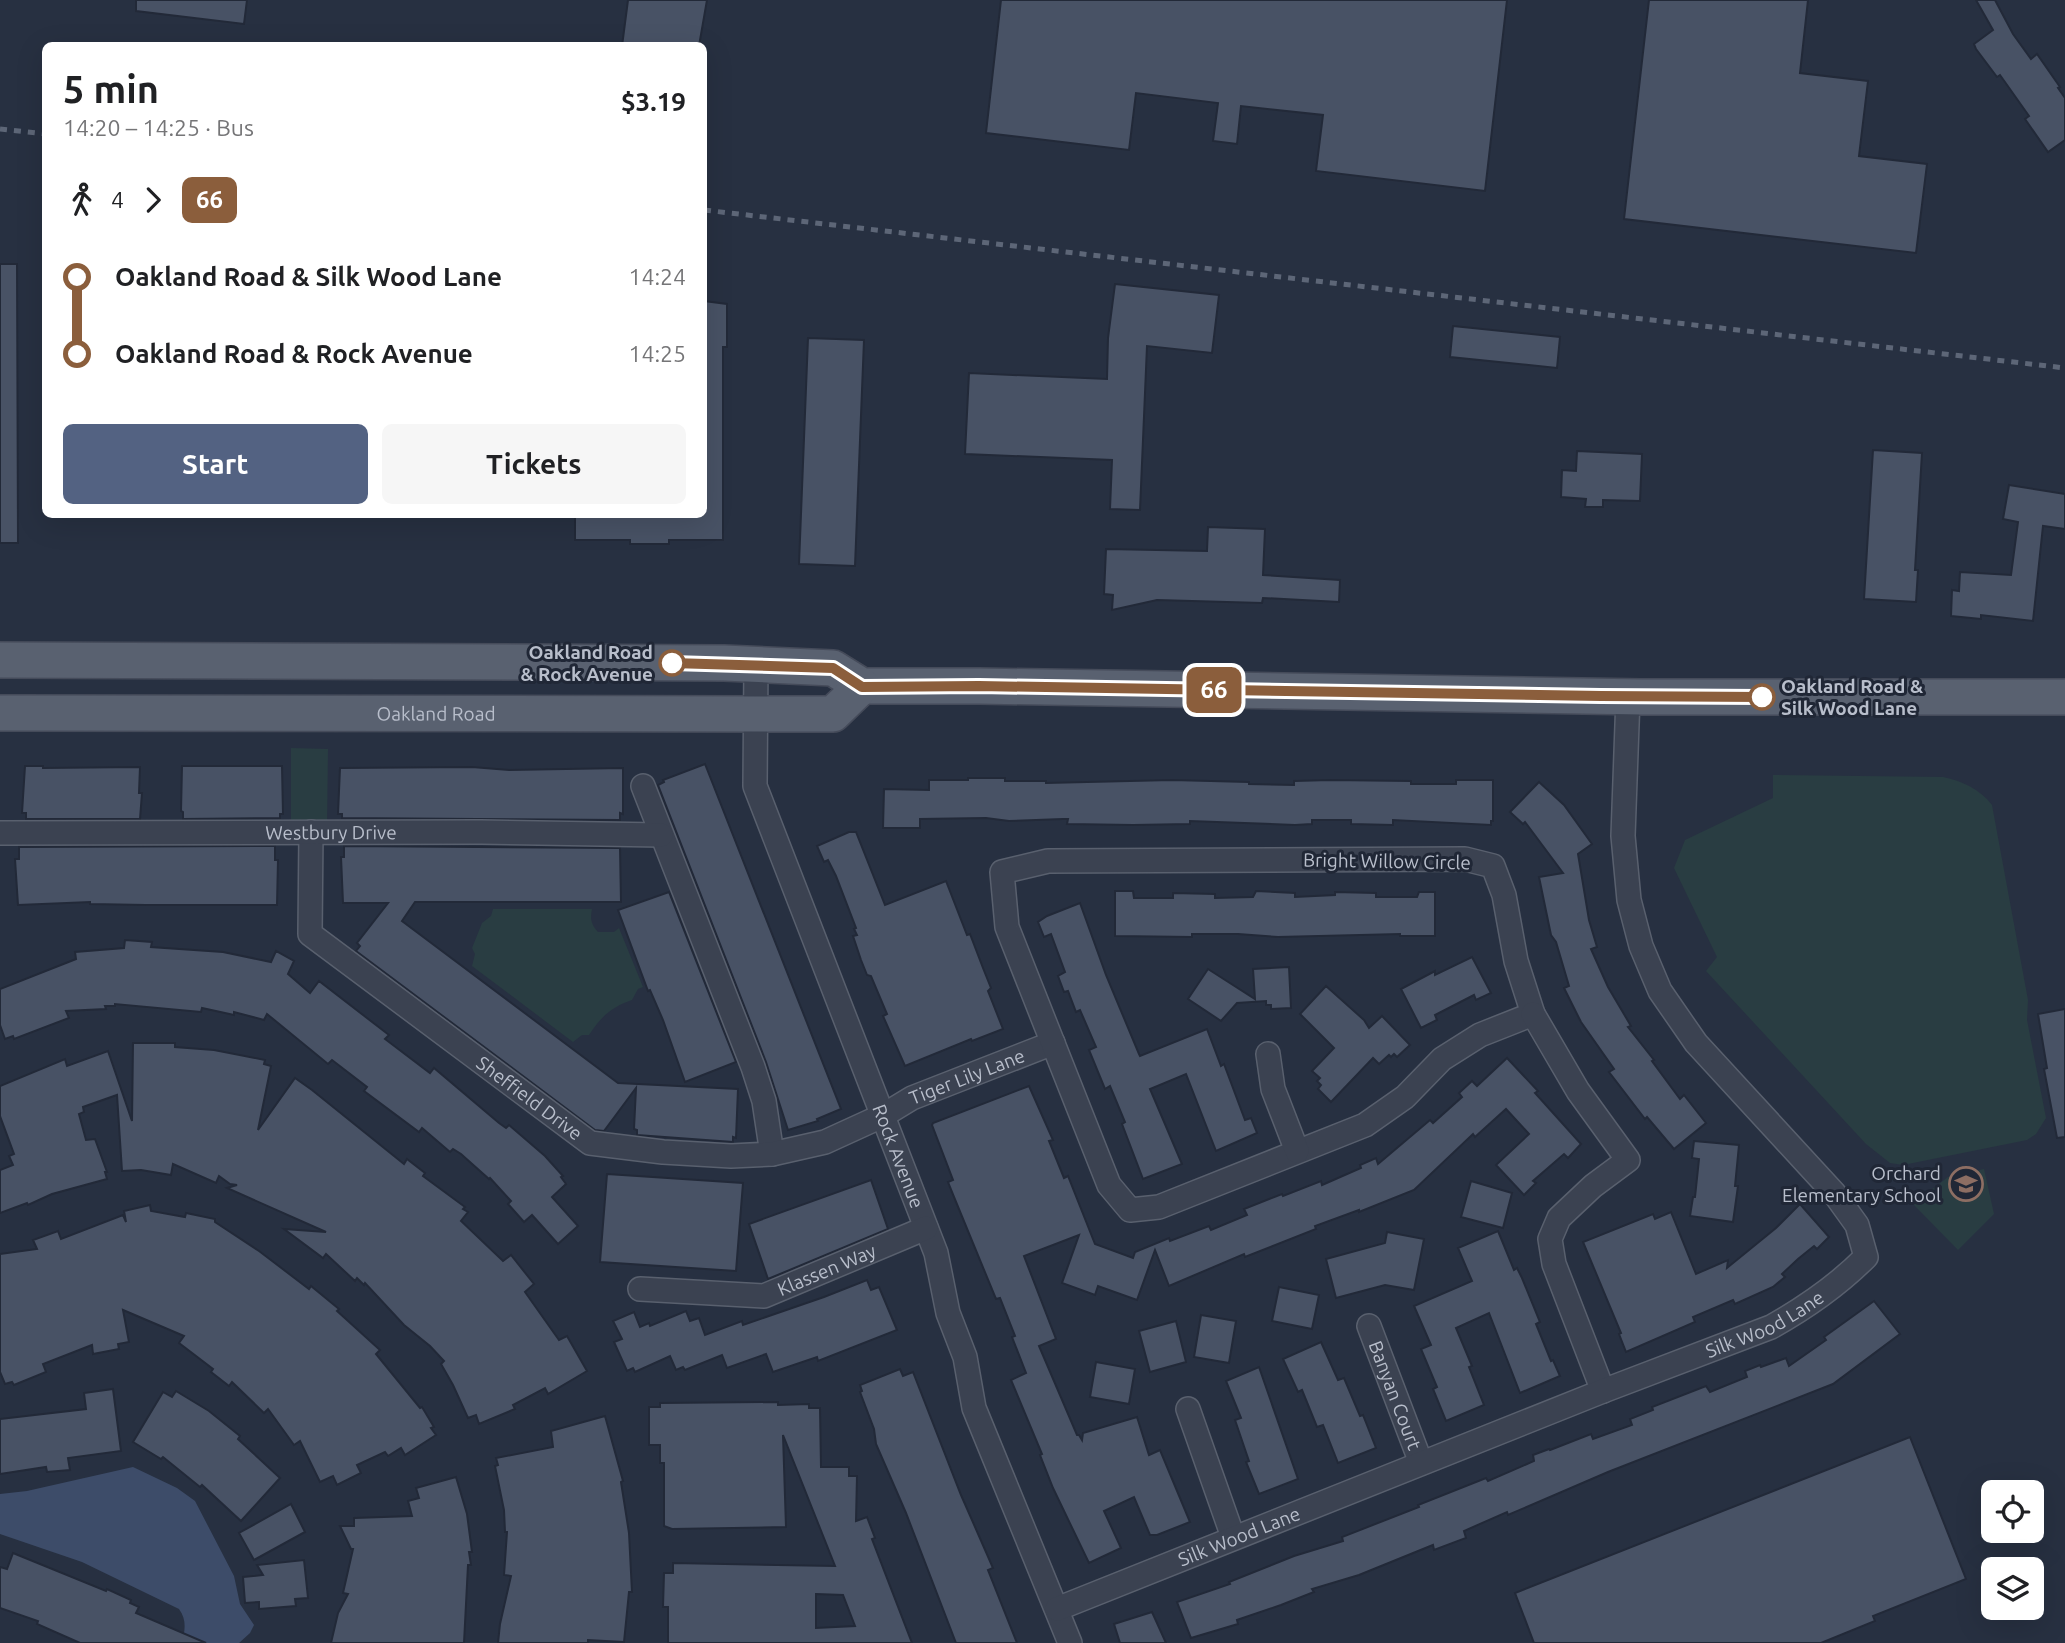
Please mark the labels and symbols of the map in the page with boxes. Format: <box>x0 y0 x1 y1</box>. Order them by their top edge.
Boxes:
place label: Oakland Road & Rock Avenue <box>520 641 653 685</box>
marker: Oakland Road & Rock Avenue <box>659 650 685 676</box>
line badge: 66 <box>1182 667 1246 713</box>
place label: Oakland Road & Silk Wood Lane <box>1781 675 1923 719</box>
marker: Oakland Road & Silk Wood Lane <box>1749 684 1775 710</box>
street label: Oakland Road <box>376 702 496 725</box>
street label: Westbury Drive <box>265 821 397 843</box>
street label: Bright Willow Circle <box>1303 849 1471 873</box>
street label: Tiger Lily Lane <box>906 1044 1028 1109</box>
street label: Sheffield Drive <box>472 1051 587 1145</box>
street label: Rock Avenue <box>868 1101 929 1211</box>
place label: Orchard Elementary School <box>1782 1162 1941 1206</box>
school or university icon: Orchard Elementary School <box>1947 1165 1985 1203</box>
street label: Klassen Way <box>774 1239 879 1300</box>
street label: Silk Wood Lane <box>1702 1286 1828 1362</box>
street label: Banyan Court <box>1365 1338 1426 1453</box>
street label: Silk Wood Lane <box>1175 1502 1303 1571</box>

